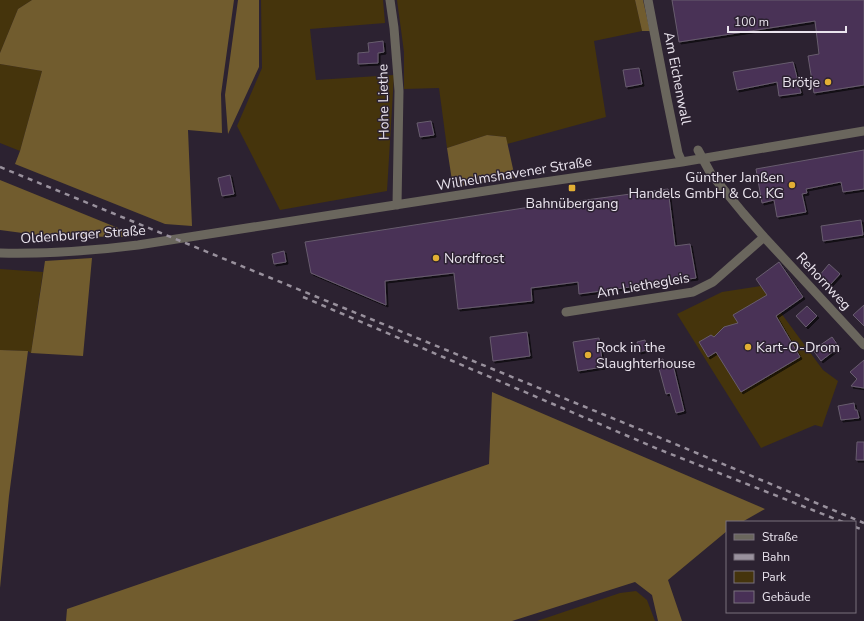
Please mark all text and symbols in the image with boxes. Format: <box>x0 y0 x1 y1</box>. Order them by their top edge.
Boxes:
scale bar <box>728 8 846 34</box>
text: 100 m <box>734 14 769 30</box>
street label: Am Eichenwall <box>659 30 696 127</box>
street label: Hohe Liethe <box>373 64 394 140</box>
place label: Brötje <box>782 73 820 92</box>
marker: Brötje <box>823 77 833 87</box>
street label: Wilhelmshavener Straße <box>435 152 593 195</box>
place label: Günther Janßen Handels GmbH & Co. KG <box>628 168 784 203</box>
marker: Günther Janßen Handels GmbH & Co. KG <box>787 180 797 190</box>
marker: Bahnübergang <box>567 183 577 193</box>
place label: Bahnübergang <box>526 194 618 213</box>
street label: Oldenburger Straße <box>20 221 146 248</box>
street label: Rehornweg <box>792 248 855 314</box>
place label: Nordfrost <box>444 249 504 268</box>
marker: Nordfrost <box>431 253 441 263</box>
street label: Am Liethegleis <box>595 268 691 303</box>
place label: Rock in the Slaughterhouse <box>596 338 695 373</box>
place label: Kart-O-Drom <box>756 338 840 357</box>
marker: Kart-O-Drom <box>743 342 753 352</box>
marker: Rock in the Slaughterhouse <box>583 350 593 360</box>
legend <box>726 521 856 613</box>
text: Straße <box>762 529 798 545</box>
text: Bahn <box>762 549 790 565</box>
text: Park <box>762 569 787 585</box>
text: Gebäude <box>762 589 811 605</box>

